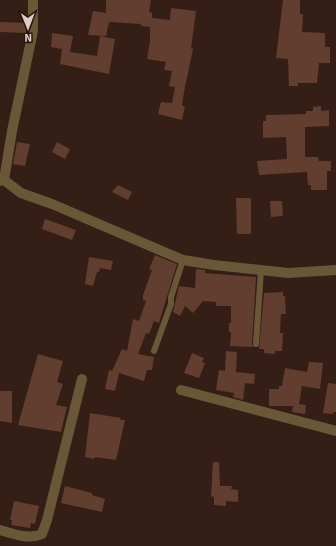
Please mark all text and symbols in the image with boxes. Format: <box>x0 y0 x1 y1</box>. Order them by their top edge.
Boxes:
north arrow <box>8 8 48 48</box>
text: N <box>24 31 32 44</box>

